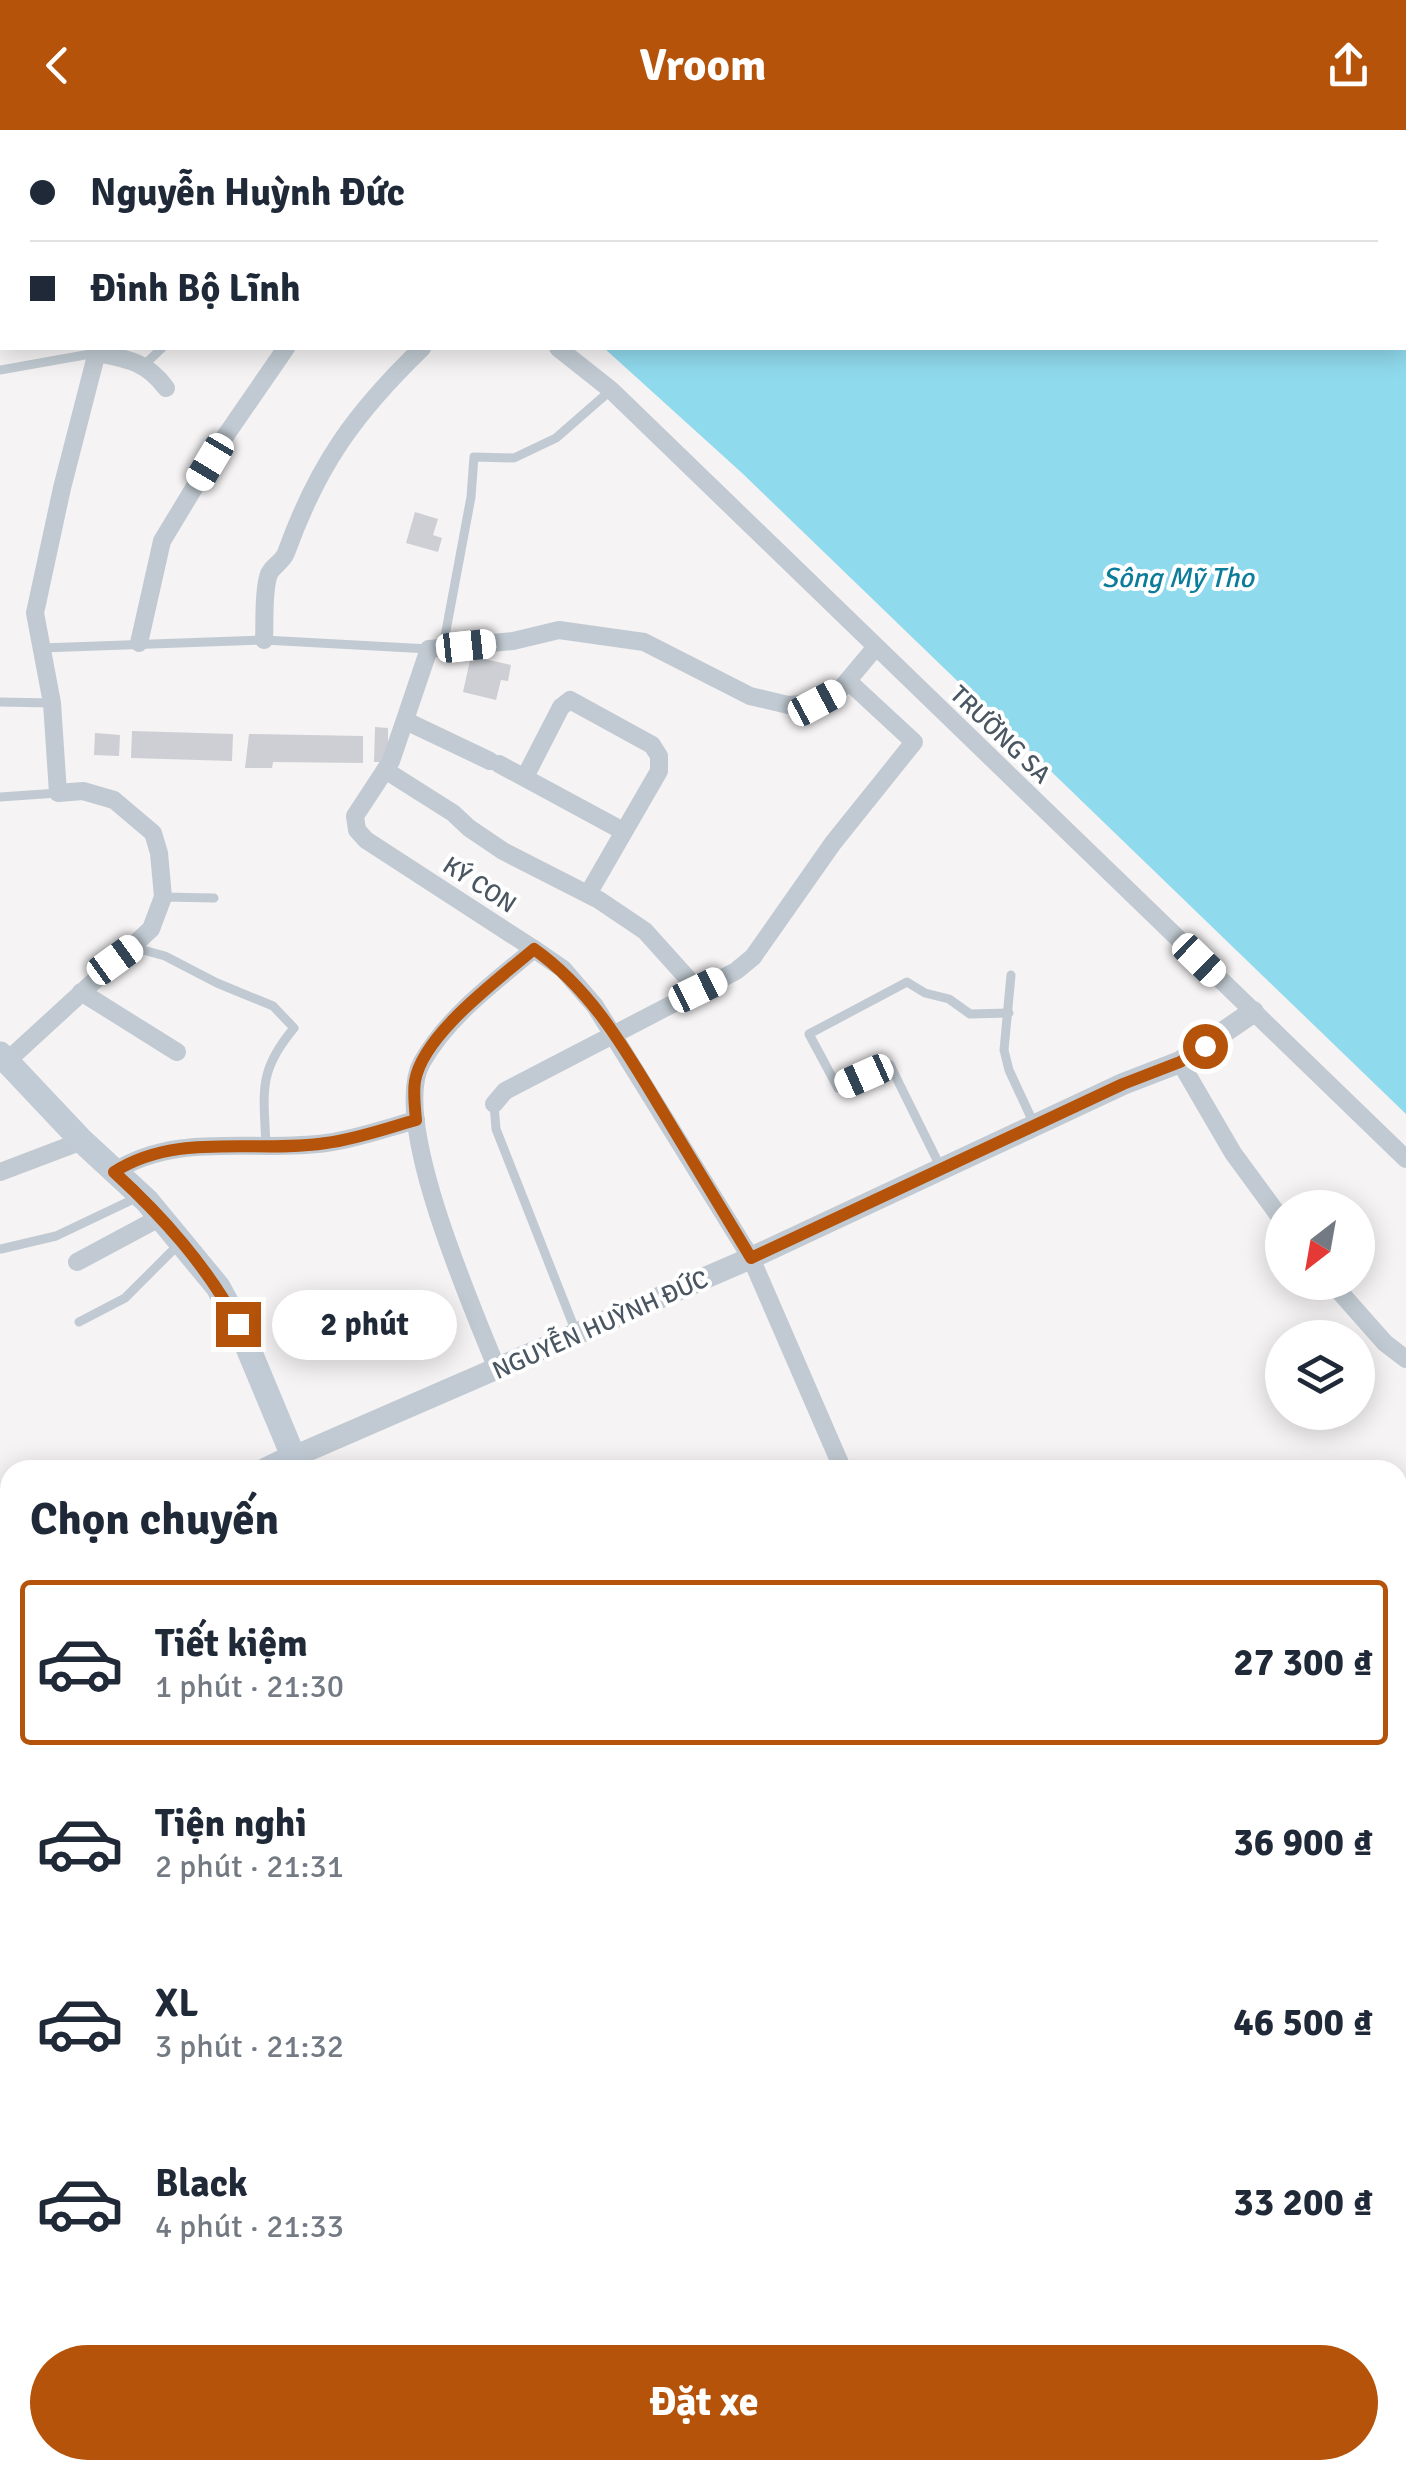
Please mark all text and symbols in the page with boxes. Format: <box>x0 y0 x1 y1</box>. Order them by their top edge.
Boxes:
icon: back <box>30 38 85 93</box>
text: Vroom <box>640 38 766 93</box>
icon: share <box>1321 38 1376 93</box>
text: Nguyễn Huỳnh Đức <box>90 169 405 216</box>
text: Đinh Bộ Lĩnh <box>90 265 301 312</box>
car <box>182 429 238 495</box>
water label: Sông Mỹ Tho <box>1102 561 1255 595</box>
car <box>435 628 497 664</box>
car <box>783 676 851 730</box>
street label: TRƯỜNG SA <box>944 679 1057 790</box>
street label: KÝ CON <box>437 849 522 920</box>
car <box>1167 928 1231 992</box>
car <box>82 930 148 990</box>
car <box>664 963 732 1017</box>
route start <box>1183 1024 1228 1069</box>
car <box>830 1050 898 1102</box>
north arrow <box>1265 1190 1375 1300</box>
map controls <box>1265 1190 1375 1430</box>
street label: NGUYỄN HUỲNH ĐỨC <box>486 1260 713 1386</box>
callout: 2 phút <box>273 1289 458 1359</box>
route end <box>216 1302 261 1347</box>
text: 2 phút <box>320 1305 409 1344</box>
button: layers <box>1265 1320 1375 1430</box>
text: Chọn chuyến <box>30 1492 279 1547</box>
icon: car <box>35 1618 125 1708</box>
text: Tiết kiệm <box>155 1620 308 1667</box>
text: 27 300 ₫ <box>1233 1639 1373 1686</box>
text: 1 phút · 21:30 <box>155 1667 344 1706</box>
icon: car <box>35 1798 125 1888</box>
text: Tiện nghi <box>155 1800 307 1847</box>
text: 36 900 ₫ <box>1233 1819 1373 1866</box>
text: 2 phút · 21:31 <box>155 1847 344 1886</box>
icon: car <box>35 1978 125 2068</box>
text: XL <box>155 1980 198 2027</box>
text: 46 500 ₫ <box>1233 1999 1373 2046</box>
text: 3 phút · 21:32 <box>155 2027 344 2066</box>
icon: car <box>35 2158 125 2248</box>
text: Black <box>155 2160 248 2207</box>
text: 33 200 ₫ <box>1233 2179 1373 2226</box>
text: 4 phút · 21:33 <box>155 2207 344 2246</box>
button: Đặt xe <box>30 2345 1378 2460</box>

